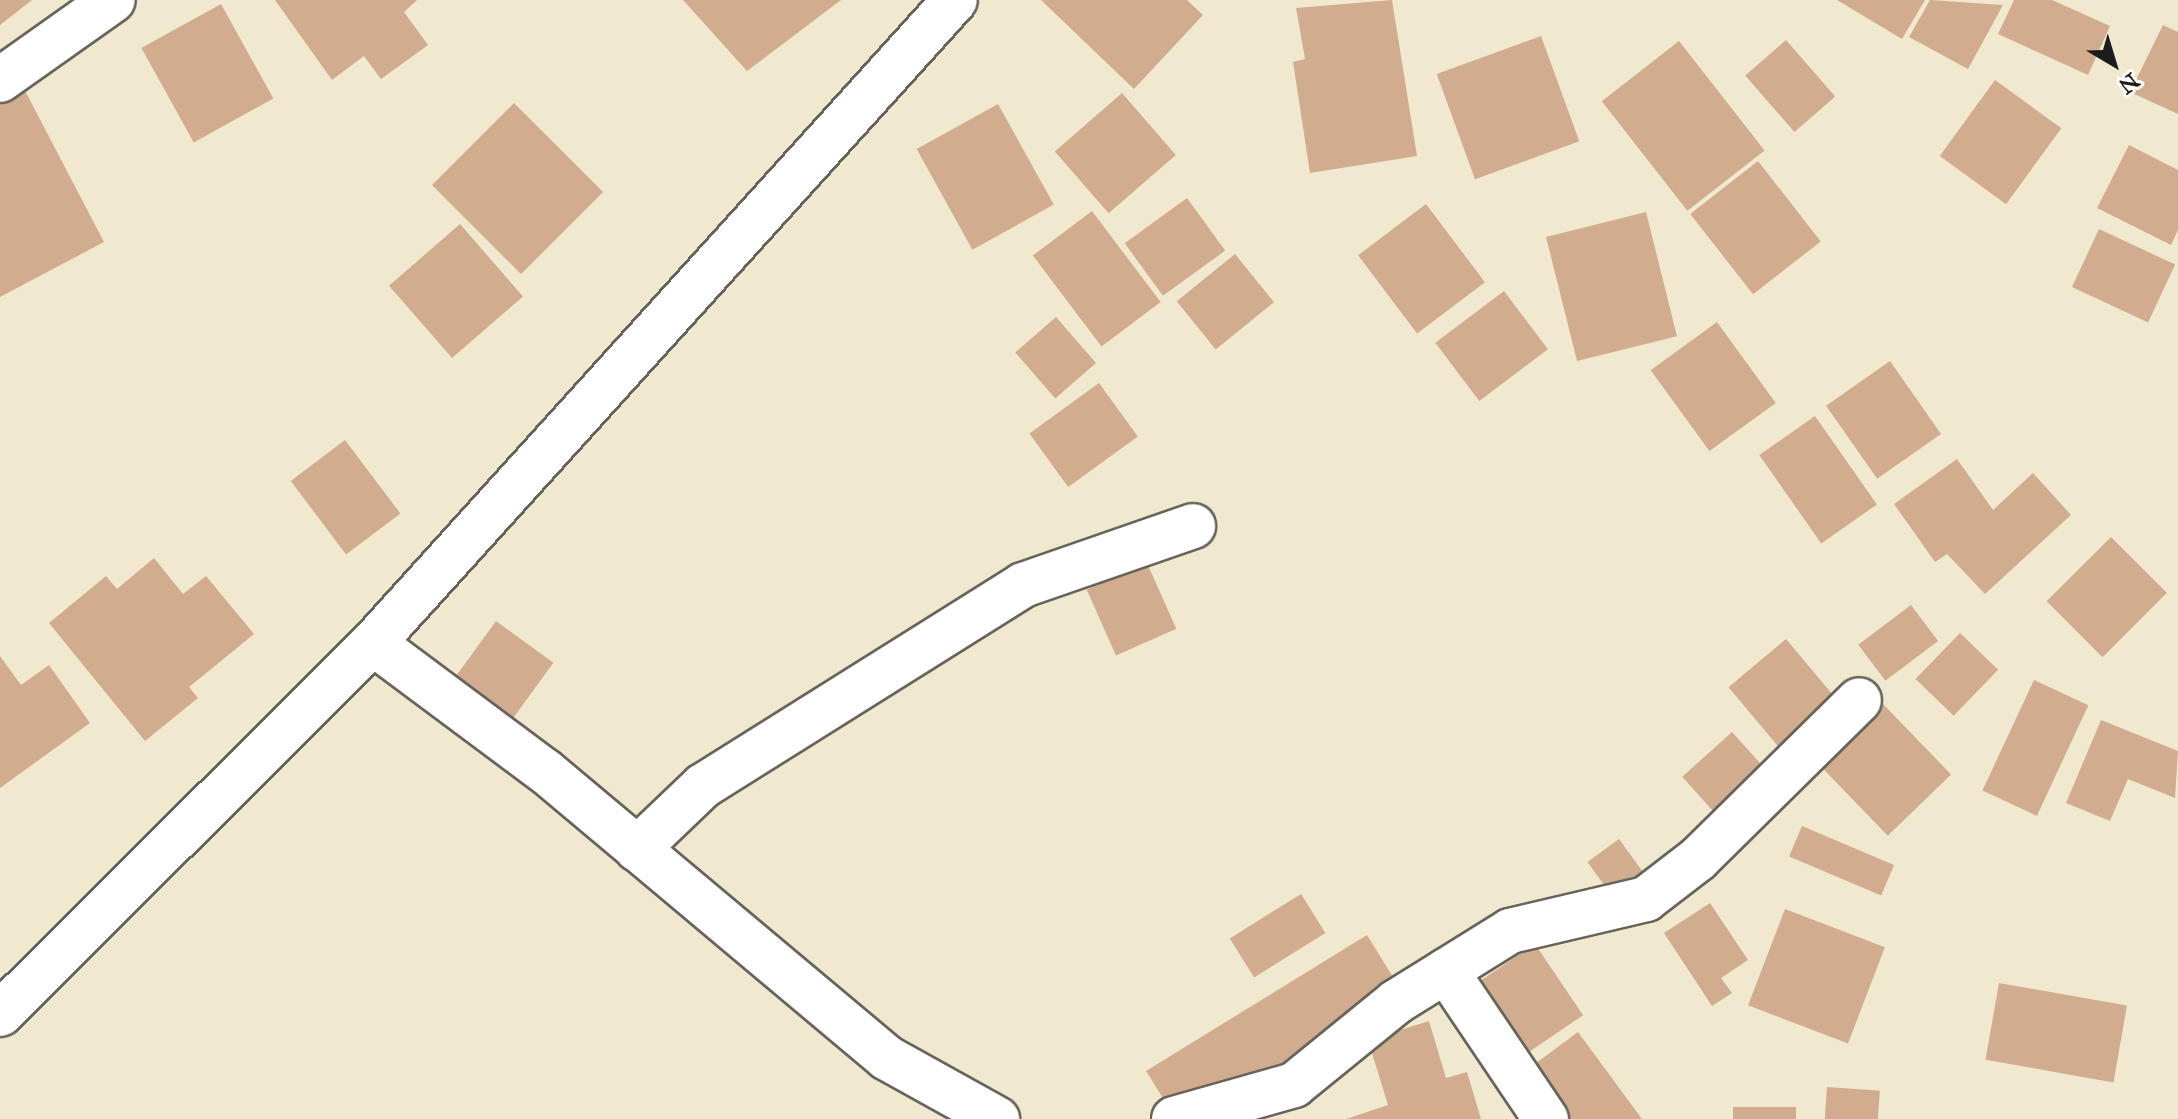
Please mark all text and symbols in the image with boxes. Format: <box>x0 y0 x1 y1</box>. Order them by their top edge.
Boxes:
north arrow <box>2074 24 2154 104</box>
text: N <box>2113 67 2145 100</box>

